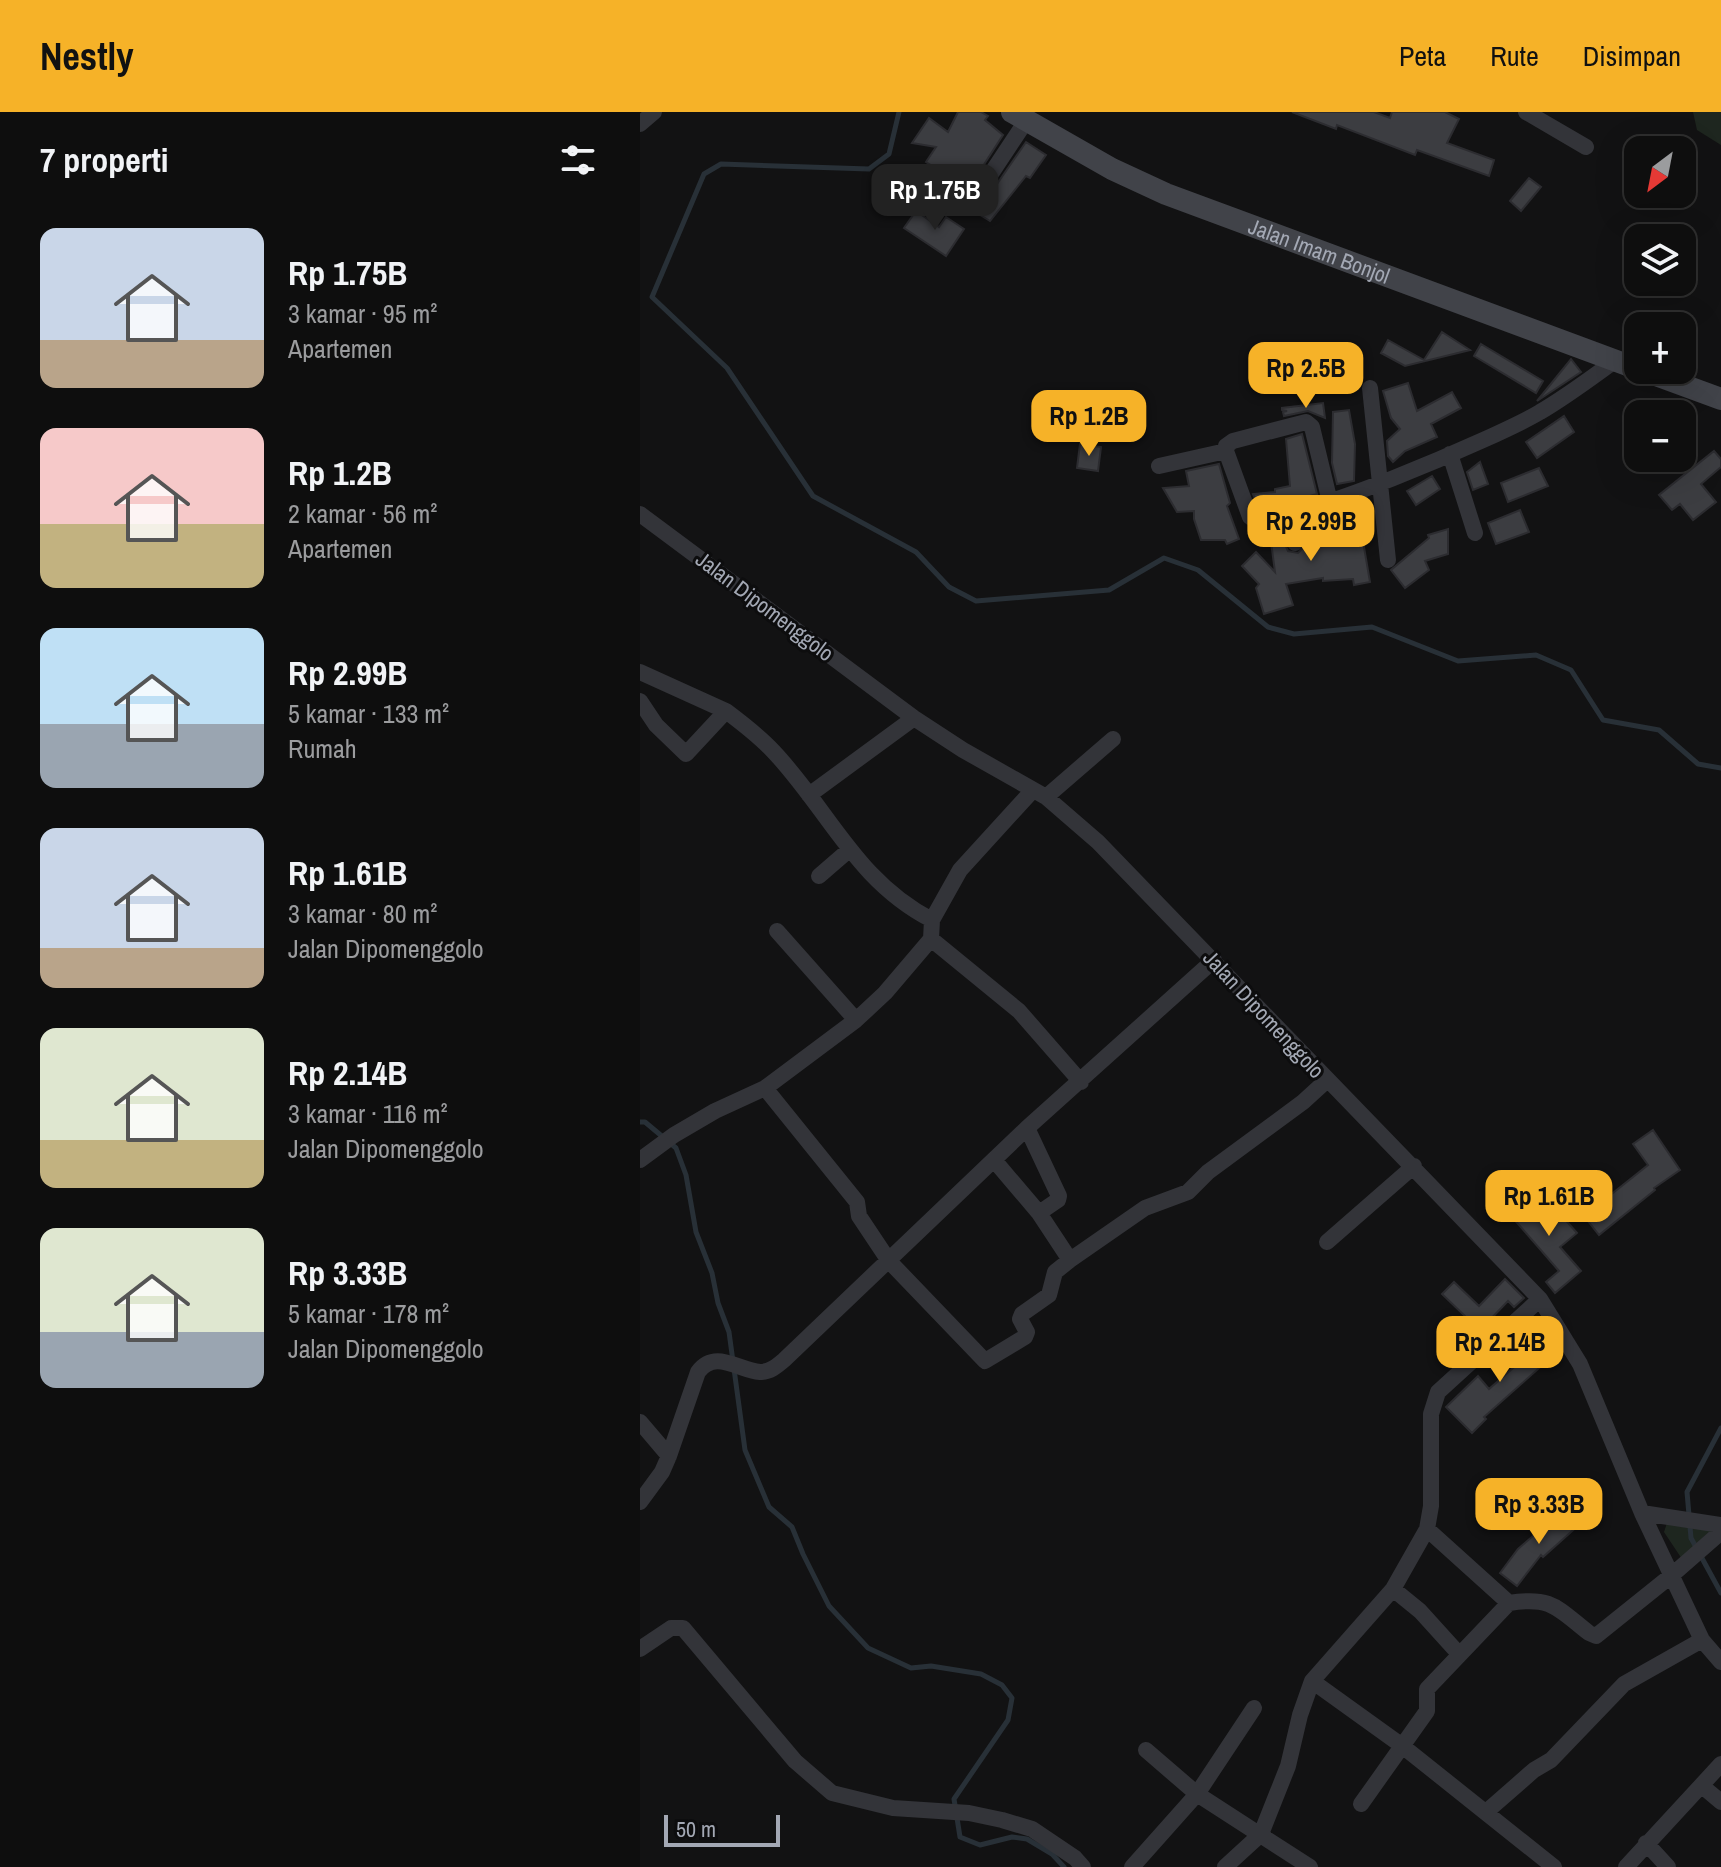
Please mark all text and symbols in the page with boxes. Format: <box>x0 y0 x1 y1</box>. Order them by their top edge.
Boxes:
text: Nestly <box>40 31 134 82</box>
text: Peta <box>1399 37 1446 75</box>
text: Rute <box>1490 37 1539 75</box>
text: Disimpan <box>1583 37 1681 75</box>
north arrow <box>1624 136 1696 208</box>
map controls <box>1624 136 1696 472</box>
text: 7 properti <box>40 137 169 183</box>
icon: filters <box>556 138 600 182</box>
pin: Rp 1.75B <box>852 164 1018 232</box>
text: Rp 1.75B <box>889 172 981 207</box>
street label: Jalan Imam Bonjol <box>1244 211 1394 291</box>
button: layers <box>1624 224 1696 296</box>
text: Rp 1.75B <box>288 250 407 296</box>
icon: home <box>104 260 200 356</box>
text: 3 kamar · 95 m² <box>288 296 437 331</box>
button: + <box>1624 312 1696 384</box>
text: Apartemen <box>288 331 392 366</box>
pin: Rp 2.5B <box>1232 342 1380 410</box>
text: Rp 2.5B <box>1266 350 1346 385</box>
pin: Rp 1.2B <box>1015 390 1163 458</box>
text: Rp 1.2B <box>1049 398 1129 433</box>
button: − <box>1624 400 1696 472</box>
text: Rp 1.2B <box>288 450 392 496</box>
icon: home <box>104 460 200 556</box>
pin: Rp 2.99B <box>1228 495 1394 563</box>
text: 2 kamar · 56 m² <box>288 496 437 531</box>
text: Rp 2.99B <box>1265 503 1357 538</box>
text: Apartemen <box>288 531 392 566</box>
street label: Jalan Dipomenggolo <box>690 544 840 668</box>
text: Rp 2.99B <box>288 650 407 696</box>
icon: home <box>104 660 200 756</box>
text: 5 kamar · 133 m² <box>288 696 449 731</box>
text: Rumah <box>288 731 357 766</box>
text: Rp 1.61B <box>288 850 407 896</box>
icon: home <box>104 860 200 956</box>
text: 3 kamar · 80 m² <box>288 896 437 931</box>
text: Jalan Dipomenggolo <box>288 931 484 966</box>
street label: Jalan Dipomenggolo <box>1197 943 1331 1085</box>
text: Rp 2.14B <box>288 1050 407 1096</box>
icon: home <box>104 1060 200 1156</box>
text: 3 kamar · 116 m² <box>288 1096 448 1131</box>
text: Jalan Dipomenggolo <box>288 1131 484 1166</box>
pin: Rp 1.61B <box>1466 1170 1632 1238</box>
text: Rp 1.61B <box>1503 1178 1595 1213</box>
text: Rp 3.33B <box>288 1250 407 1296</box>
icon: home <box>104 1260 200 1356</box>
text: 5 kamar · 178 m² <box>288 1296 449 1331</box>
pin: Rp 2.14B <box>1417 1316 1583 1384</box>
text: Rp 2.14B <box>1454 1324 1546 1359</box>
text: Jalan Dipomenggolo <box>288 1331 484 1366</box>
pin: Rp 3.33B <box>1456 1478 1622 1546</box>
text: Rp 3.33B <box>1493 1486 1585 1521</box>
scale bar <box>664 1811 780 1847</box>
text: 50 m <box>676 1814 716 1844</box>

